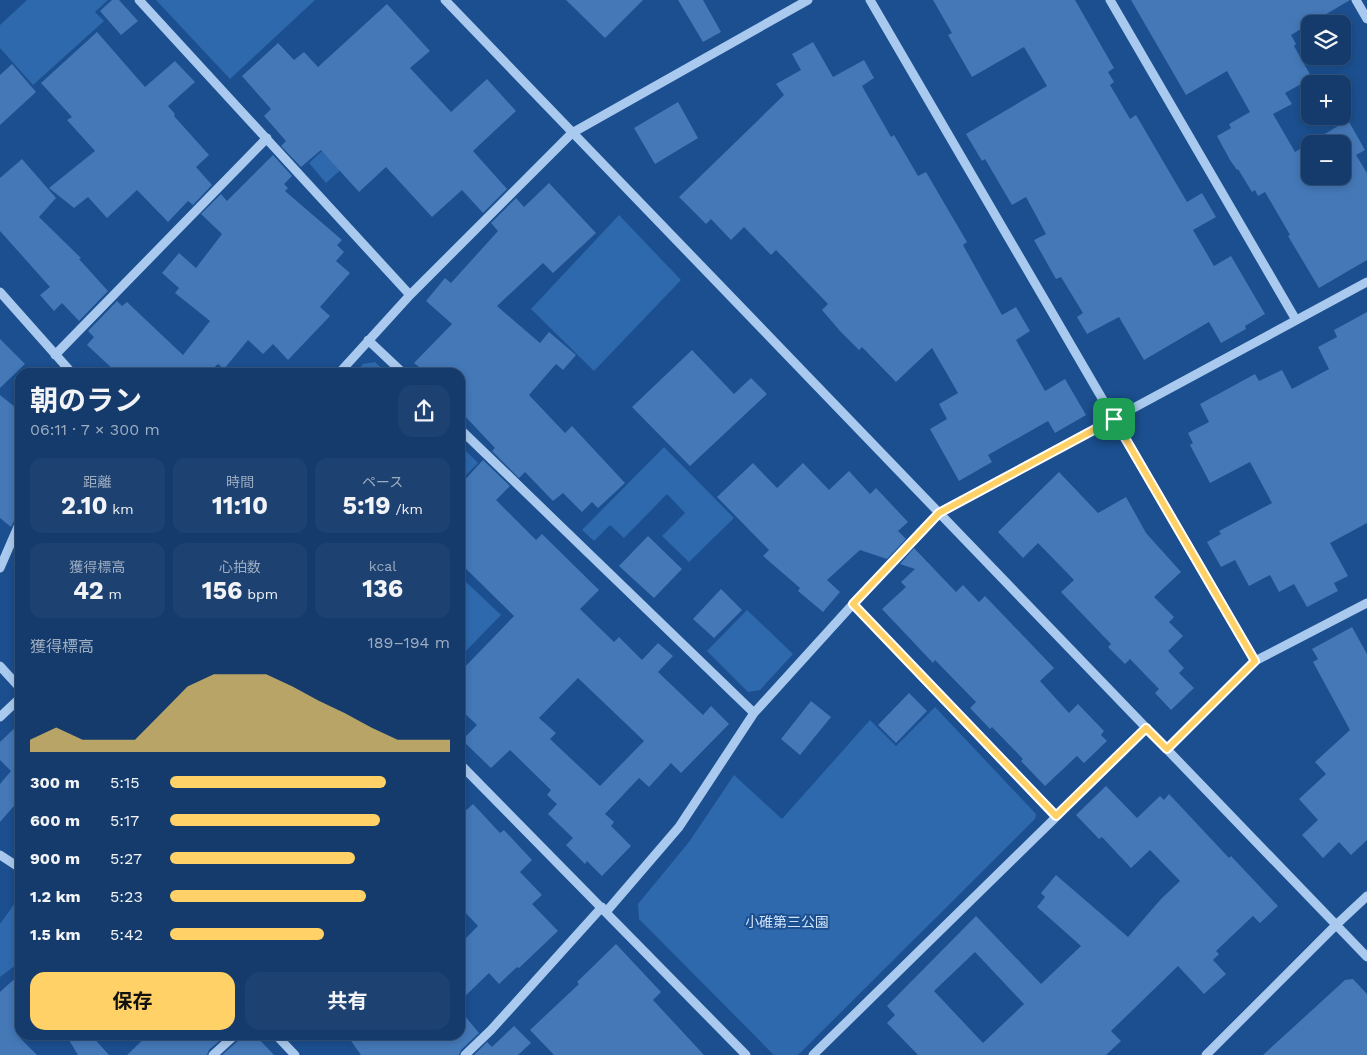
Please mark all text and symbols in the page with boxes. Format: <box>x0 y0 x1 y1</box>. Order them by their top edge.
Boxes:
map controls <box>1301 15 1351 185</box>
button: layers <box>1301 15 1351 65</box>
button: + <box>1301 75 1351 125</box>
button: − <box>1301 135 1351 185</box>
text: 朝のラン <box>30 384 142 417</box>
button: share <box>398 385 450 437</box>
pin <box>1093 398 1135 440</box>
icon: arrive <box>1100 405 1128 433</box>
text: 06:11 · 7 × 300 m <box>30 420 160 439</box>
text: 距離 <box>83 474 111 490</box>
text: 時間 <box>226 474 254 490</box>
text: ペース <box>362 474 403 490</box>
text: 2.10 <box>61 491 108 520</box>
text: 11:10 <box>212 491 268 520</box>
text: 5:19 <box>342 491 391 520</box>
text: km <box>108 501 134 517</box>
text: /km <box>391 501 423 517</box>
text: kcal <box>369 558 397 574</box>
text: 獲得標高 <box>69 559 125 575</box>
text: 心拍数 <box>219 559 261 575</box>
text: 136 <box>362 574 403 603</box>
text: 42 <box>73 576 104 605</box>
text: 156 <box>202 576 243 605</box>
text: m <box>104 586 122 602</box>
text: bpm <box>243 586 278 602</box>
text: 189–194 m <box>367 633 450 652</box>
text: 獲得標高 <box>30 637 94 656</box>
text: 300 m <box>30 773 80 792</box>
text: 5:15 <box>110 773 140 792</box>
text: 600 m <box>30 811 80 830</box>
text: 5:17 <box>110 811 139 830</box>
text: 900 m <box>30 849 80 868</box>
text: 5:27 <box>110 849 142 868</box>
text: 1.2 km <box>30 887 81 906</box>
text: 5:23 <box>110 887 143 906</box>
park label: 小碓第三公園 <box>745 914 829 930</box>
text: 1.5 km <box>30 925 80 944</box>
text: 5:42 <box>110 925 143 944</box>
button: 保存 <box>30 972 235 1030</box>
button: 共有 <box>245 972 450 1030</box>

